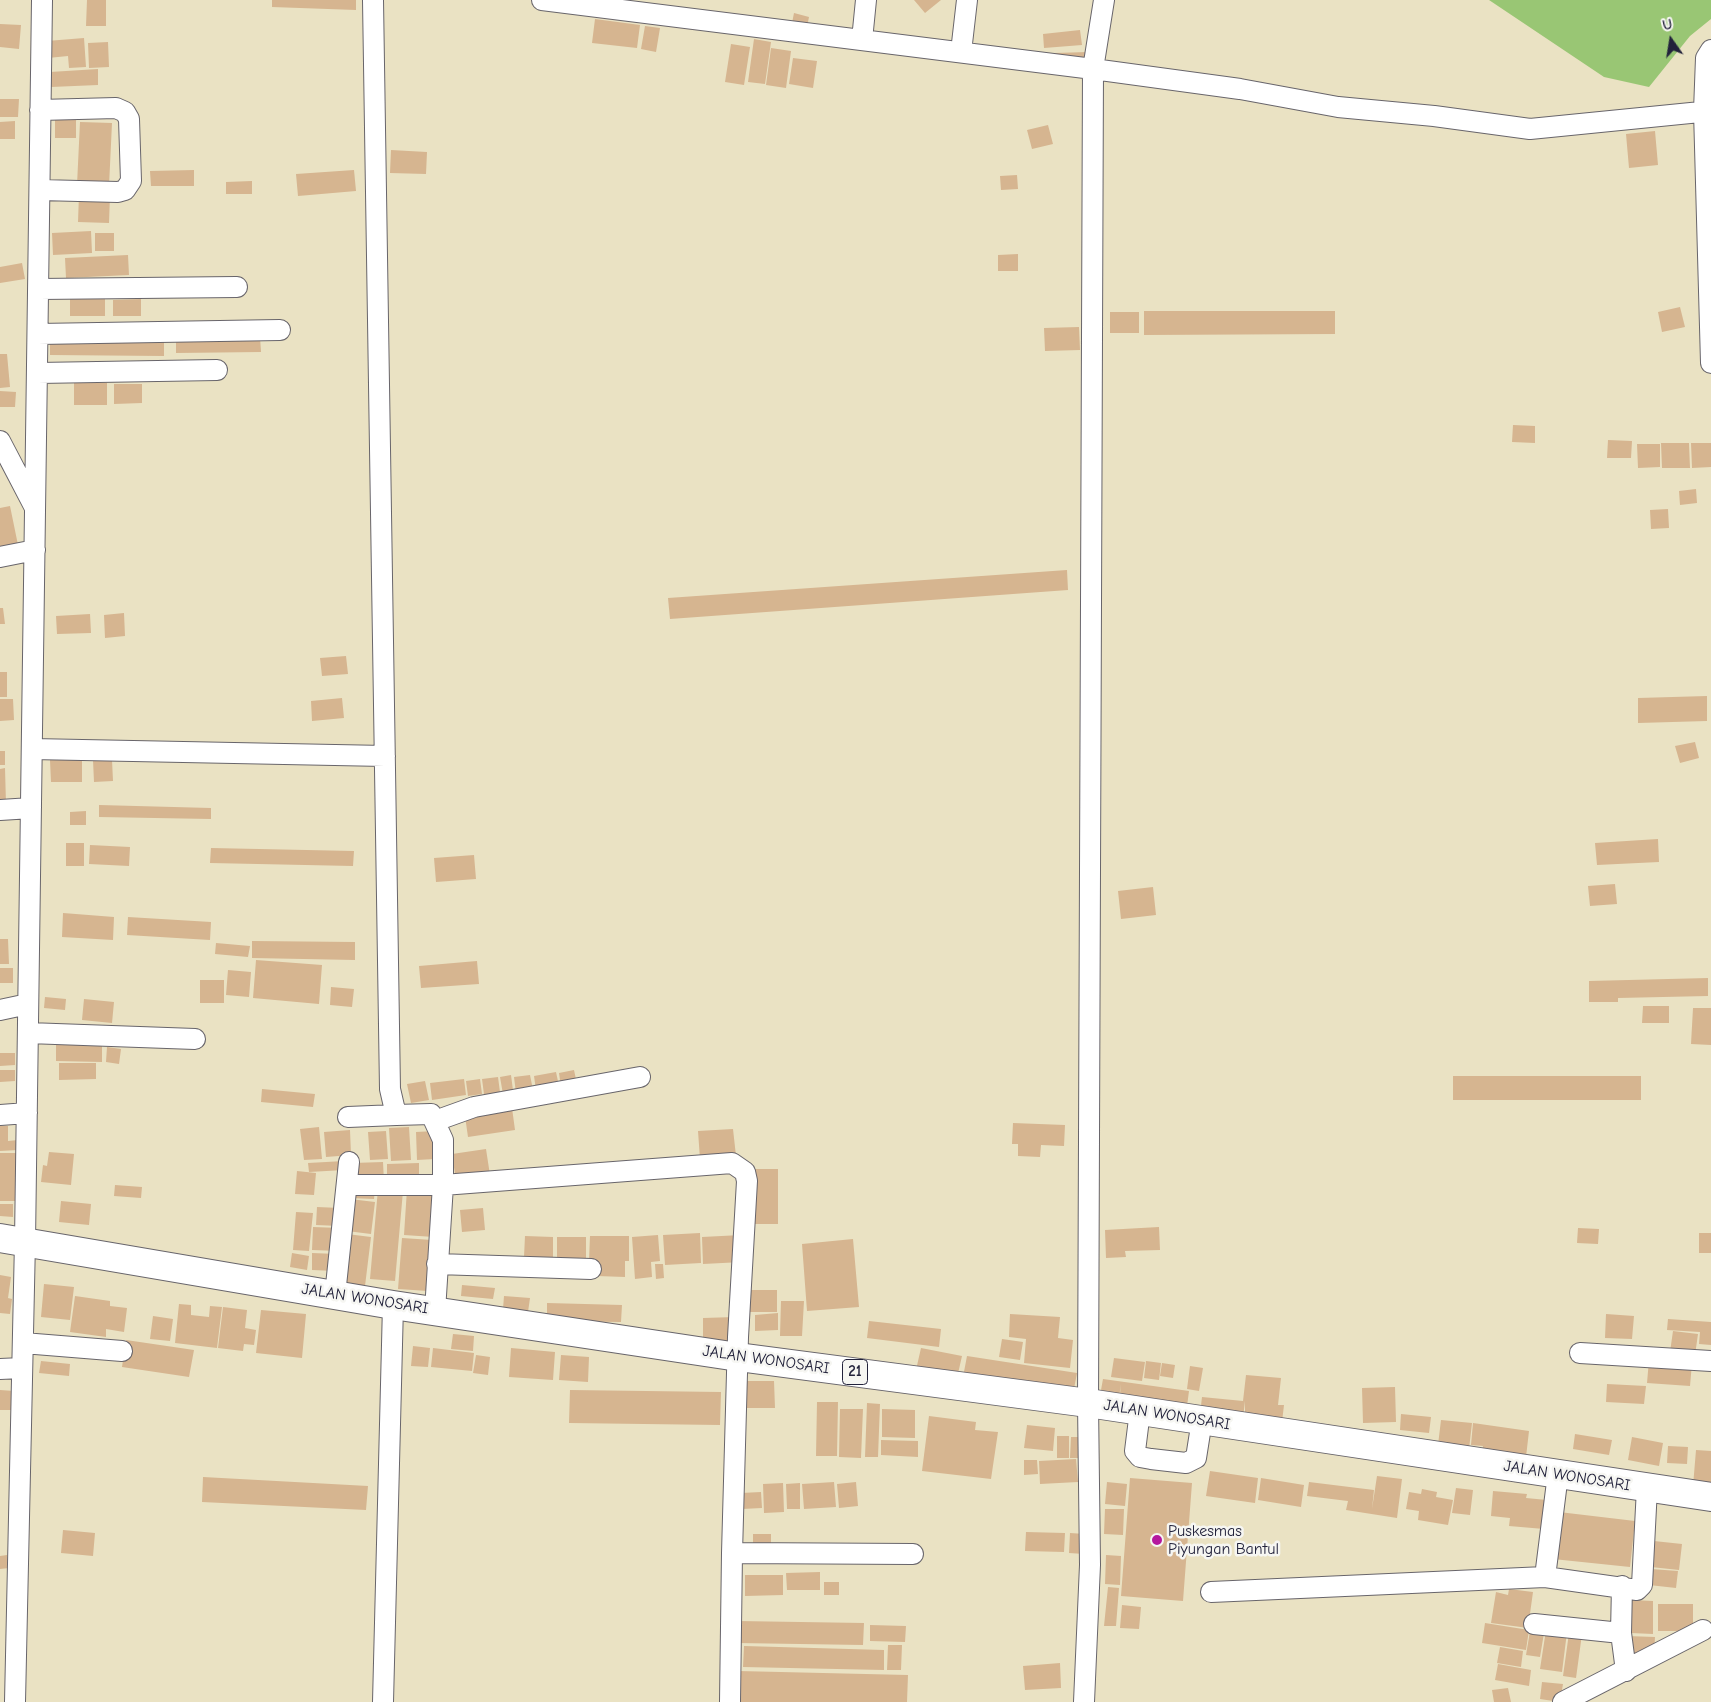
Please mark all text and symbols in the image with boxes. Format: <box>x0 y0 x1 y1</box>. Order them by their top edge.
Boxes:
north arrow <box>1646 15 1696 65</box>
text: U <box>1661 16 1674 34</box>
street label: JALAN WONOSARI <box>300 1280 430 1318</box>
street label: JALAN WONOSARI <box>701 1342 831 1378</box>
road number: 21 <box>842 1360 868 1384</box>
street label: JALAN WONOSARI <box>1102 1396 1232 1434</box>
street label: JALAN WONOSARI <box>1502 1457 1632 1495</box>
place label: Puskesmas Piyungan Bantul <box>1168 1521 1279 1559</box>
marker: Puskesmas Piyungan Bantul <box>1150 1533 1164 1547</box>

